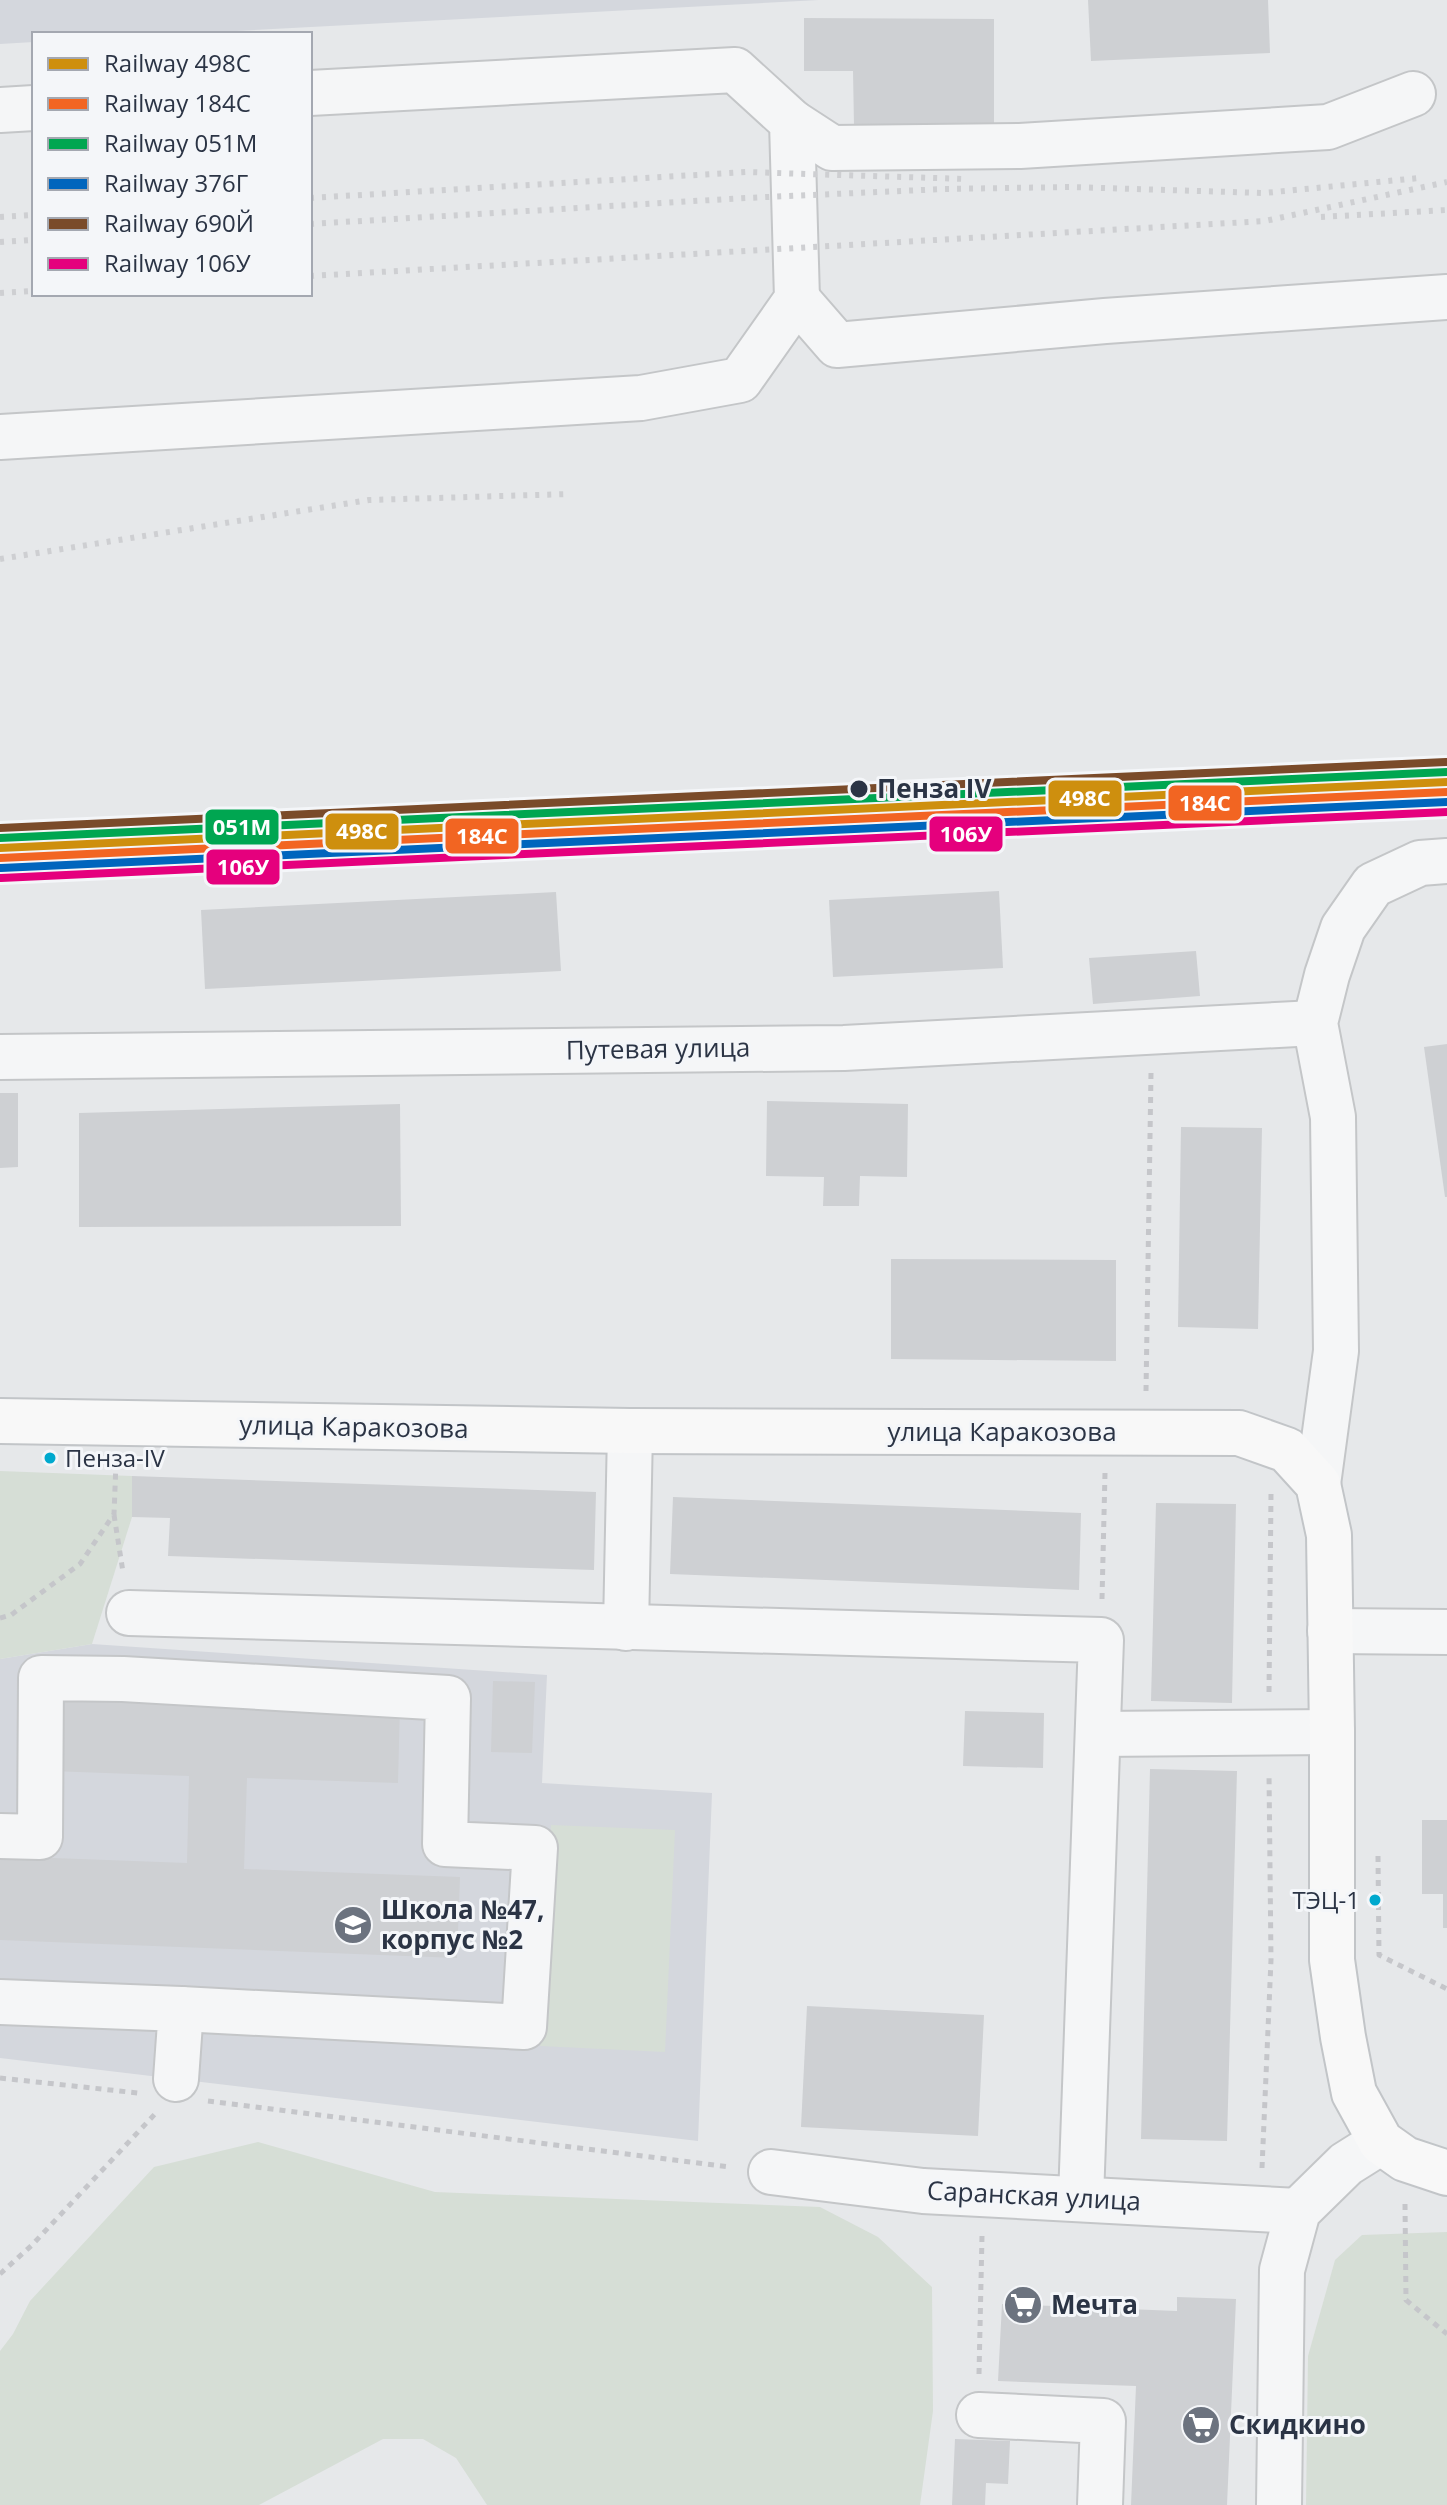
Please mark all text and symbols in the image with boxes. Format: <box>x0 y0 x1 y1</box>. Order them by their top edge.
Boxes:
legend <box>32 32 312 296</box>
text: Railway 498С <box>104 46 251 79</box>
text: Railway 184С <box>104 86 251 119</box>
text: Railway 051М <box>104 126 257 159</box>
text: Railway 376Г <box>104 166 248 199</box>
text: Railway 690Й <box>104 206 254 239</box>
text: Railway 106У <box>104 246 251 279</box>
place label: Пенза IV <box>877 770 991 806</box>
marker: Пенза IV <box>848 778 870 800</box>
line badge: 498С <box>1047 779 1123 818</box>
text: 498С <box>1059 782 1111 812</box>
line badge: 184С <box>1167 784 1243 822</box>
text: 184С <box>1179 787 1231 817</box>
line badge: 051М <box>204 808 280 846</box>
text: 051М <box>213 811 271 841</box>
line badge: 498С <box>324 812 400 851</box>
text: 498С <box>336 815 388 845</box>
line badge: 106У <box>928 815 1004 853</box>
line badge: 184С <box>444 817 520 855</box>
text: 106У <box>940 818 993 848</box>
text: 184С <box>456 820 508 850</box>
line badge: 106У <box>205 848 281 886</box>
text: 106У <box>217 851 270 881</box>
street label: Путевая улица <box>565 1028 751 1068</box>
street label: улица Каракозова <box>239 1406 469 1446</box>
street label: улица Каракозова <box>887 1413 1117 1449</box>
place label: Пенза-IV <box>65 1441 166 1474</box>
marker: Пенза-IV <box>42 1450 58 1466</box>
place label: ТЭЦ-1 <box>1293 1883 1360 1916</box>
place label: Школа №47, корпус №2 <box>381 1891 544 1957</box>
marker: ТЭЦ-1 <box>1367 1892 1383 1908</box>
school or university icon: Школа №47, корпус №2 <box>332 1904 374 1946</box>
street label: Саранская улица <box>926 2171 1142 2219</box>
supermarket icon: Мечта <box>1002 2284 1044 2326</box>
place label: Мечта <box>1051 2286 1138 2322</box>
supermarket icon: Скидкино <box>1180 2404 1222 2446</box>
place label: Скидкино <box>1229 2406 1366 2442</box>

